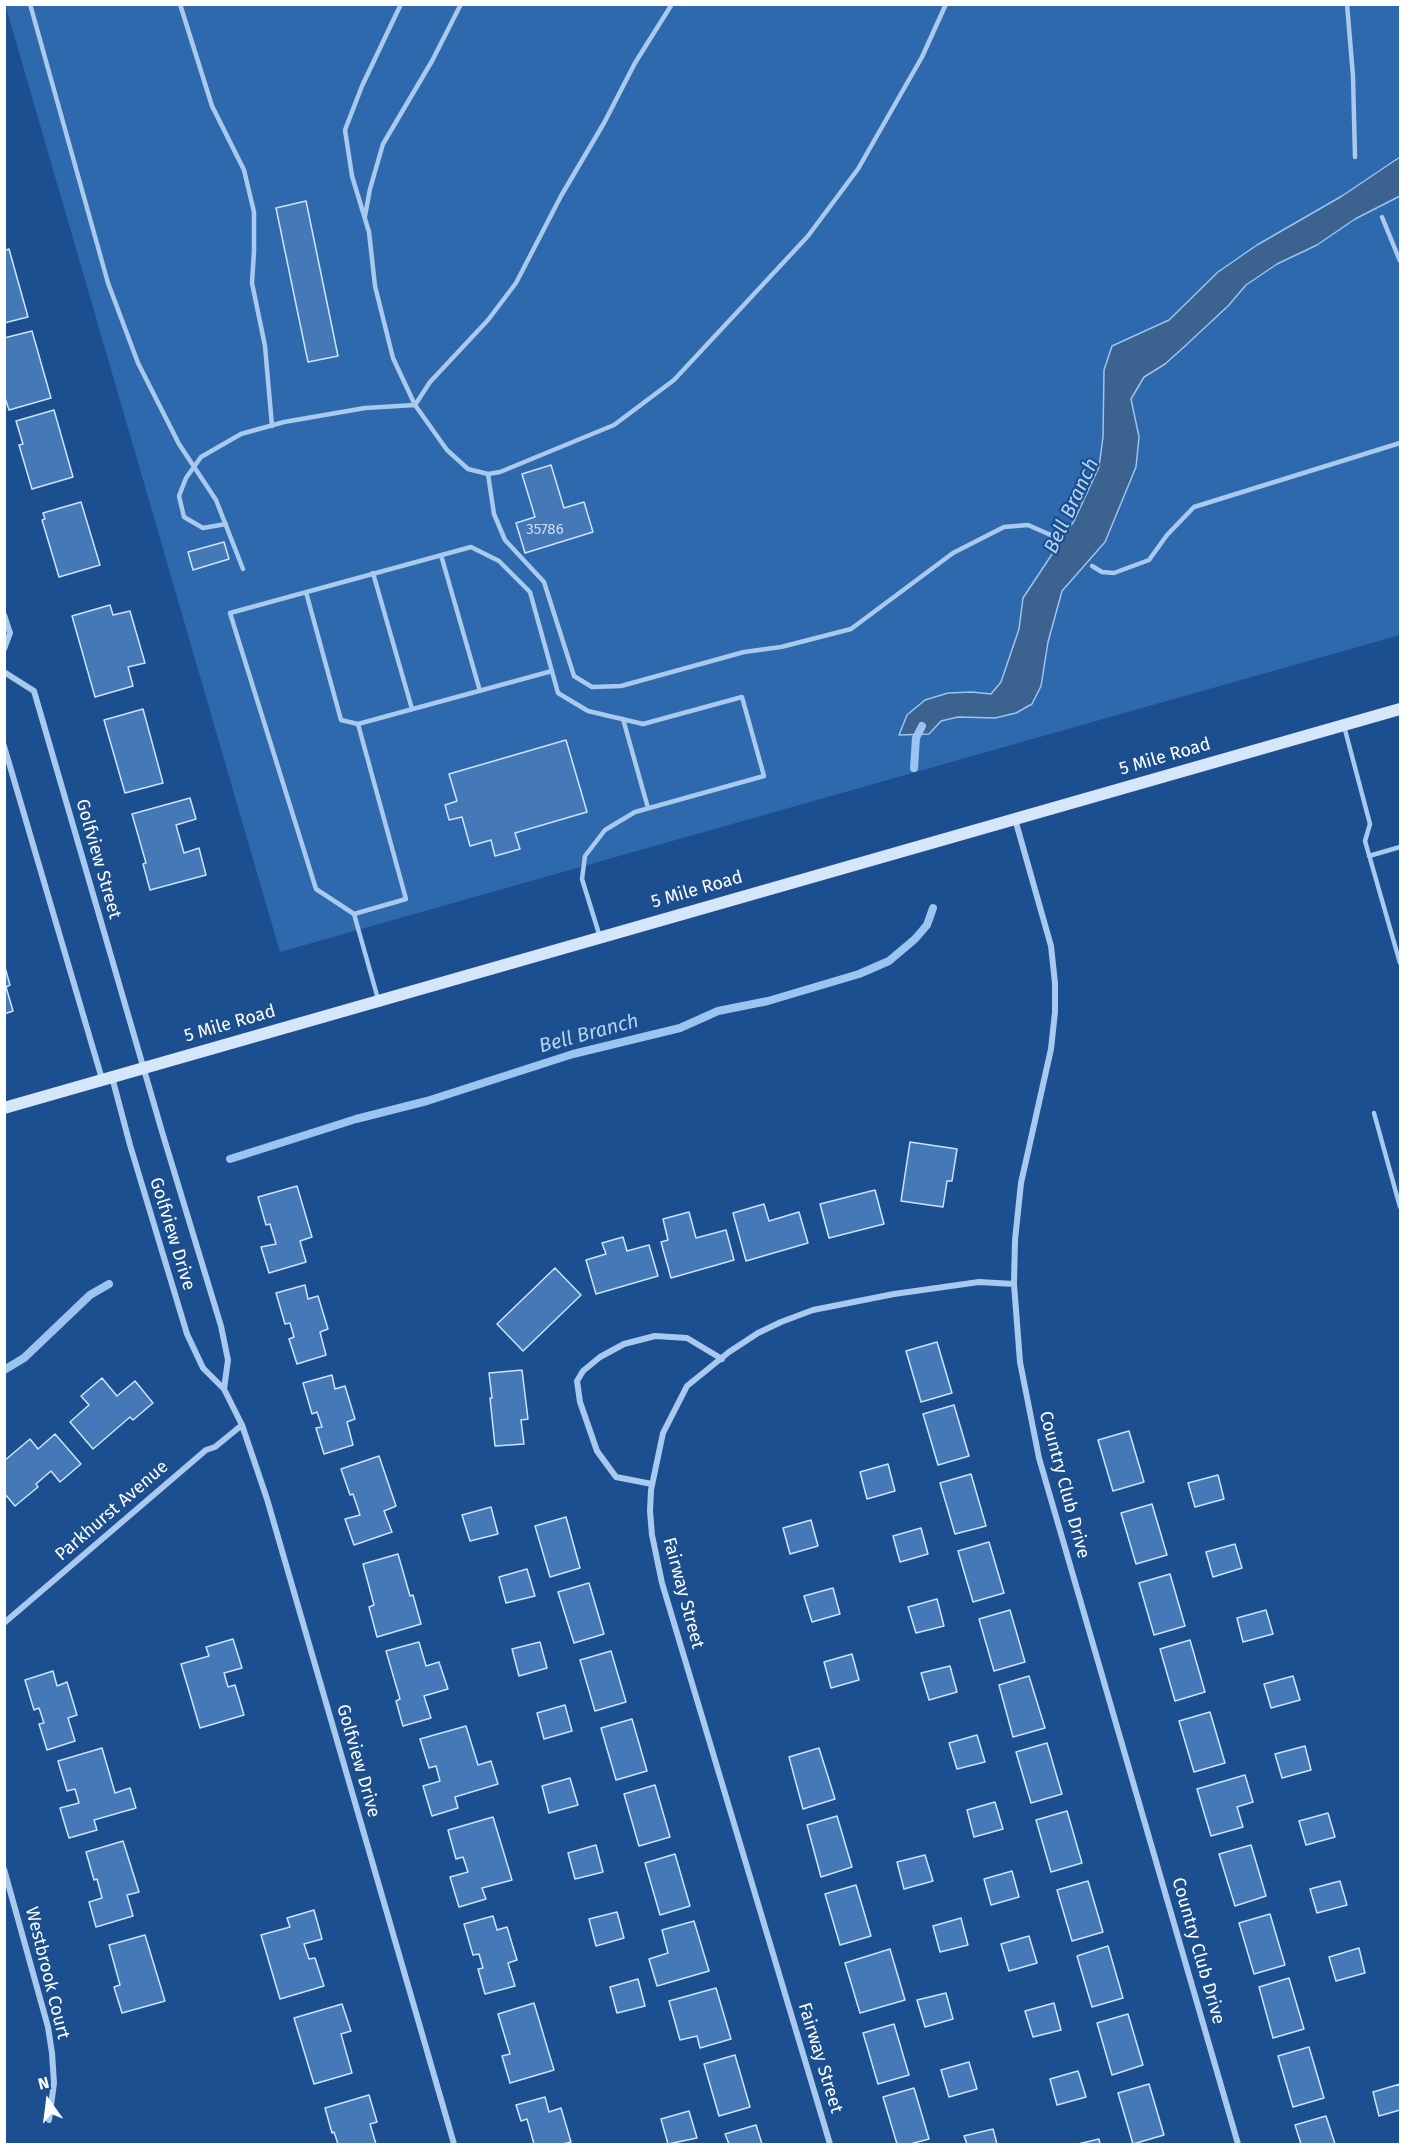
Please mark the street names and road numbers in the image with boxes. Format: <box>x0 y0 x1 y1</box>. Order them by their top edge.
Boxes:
street label: 5 Mile Road <box>1117 734 1213 780</box>
street label: Golfview Street <box>71 797 125 921</box>
street label: 5 Mile Road <box>649 867 745 913</box>
street label: 5 Mile Road <box>182 1001 278 1047</box>
street label: Golfview Drive <box>145 1175 199 1293</box>
street label: Country Club Drive <box>1034 1409 1094 1561</box>
street label: Parkhurst Avenue <box>51 1456 173 1566</box>
street label: Fairway Street <box>658 1535 708 1651</box>
street label: Golfview Drive <box>332 1702 384 1820</box>
street label: Country Club Drive <box>1167 1875 1229 2027</box>
street label: Westbrook Court <box>20 1905 74 2041</box>
street label: Fairway Street <box>793 2000 847 2116</box>

